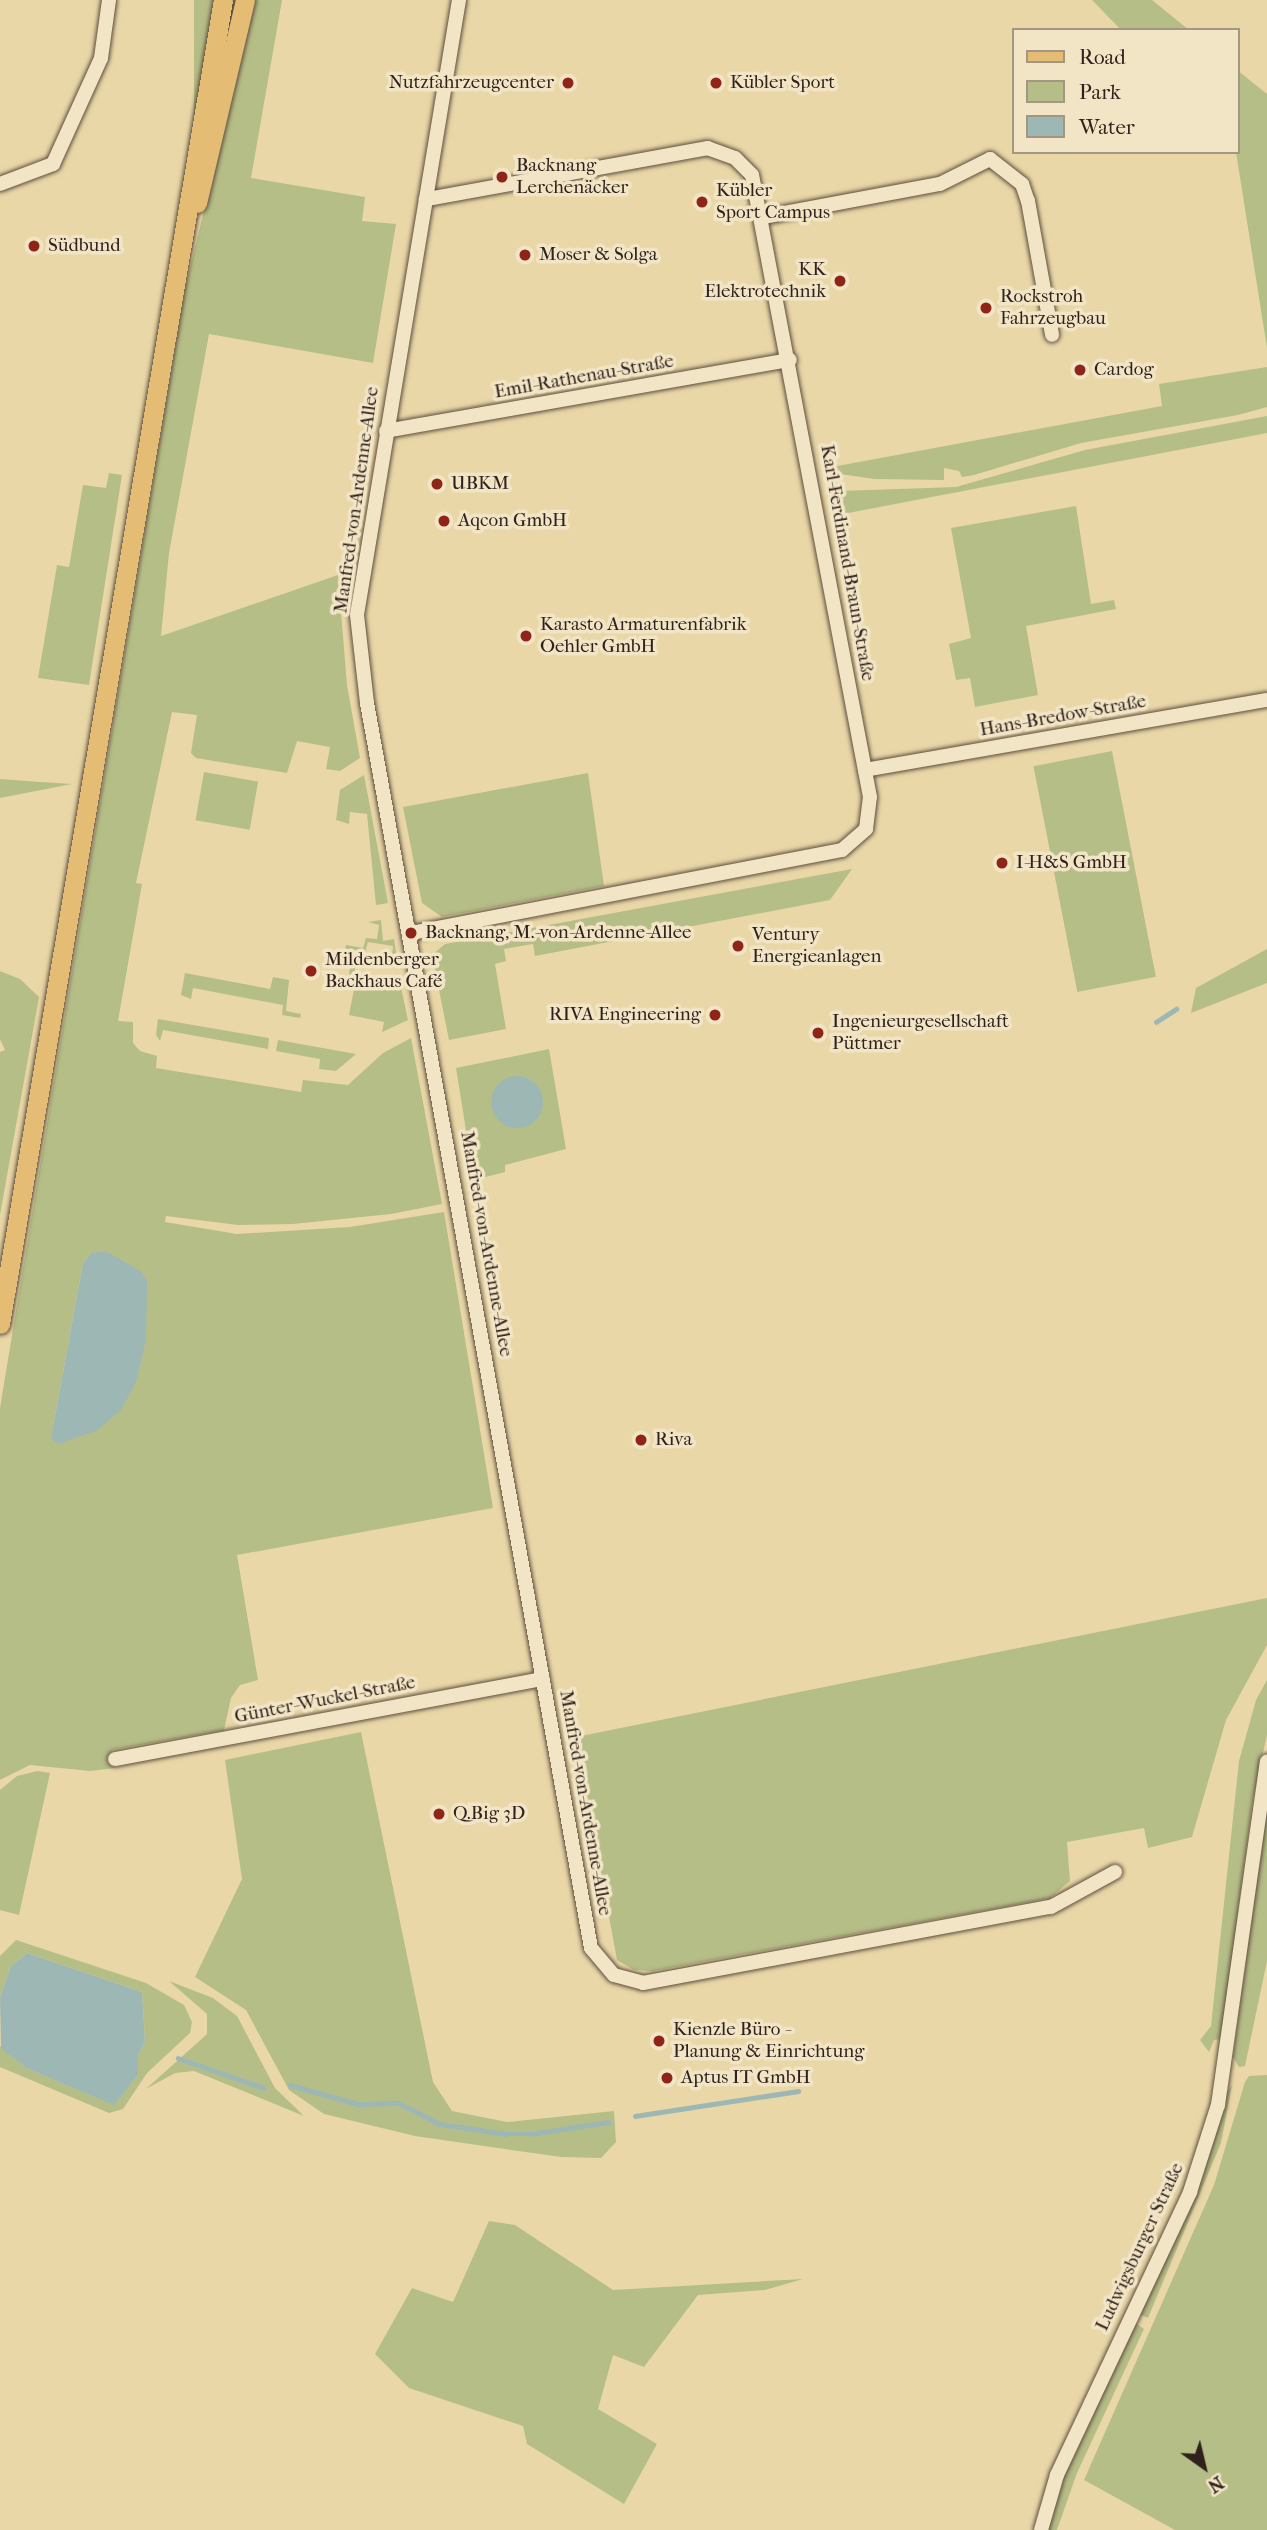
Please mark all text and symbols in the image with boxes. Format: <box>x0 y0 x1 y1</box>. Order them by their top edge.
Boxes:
legend <box>1012 28 1239 154</box>
text: Road <box>1079 45 1126 69</box>
place label: Nutzfahrzeugcenter <box>389 72 554 94</box>
place label: Kübler Sport <box>730 72 835 94</box>
marker: Nutzfahrzeugcenter <box>560 75 576 91</box>
marker: Kübler Sport <box>708 75 724 91</box>
text: Park <box>1079 80 1121 104</box>
text: Water <box>1079 115 1135 139</box>
place label: Backnang Lerchenäcker <box>516 155 628 199</box>
marker: Backnang Lerchenäcker <box>494 169 510 185</box>
place label: Kübler Sport Campus <box>716 180 830 224</box>
marker: Kübler Sport Campus <box>694 194 710 210</box>
place label: Südbund <box>48 235 121 257</box>
marker: Südbund <box>26 238 42 254</box>
place label: Moser & Solga <box>539 244 657 266</box>
marker: Moser & Solga <box>517 247 533 263</box>
place label: KK Elektrotechnik <box>704 259 826 303</box>
marker: KK Elektrotechnik <box>832 273 848 289</box>
place label: Rockstroh Fahrzeugbau <box>1000 286 1106 330</box>
marker: Rockstroh Fahrzeugbau <box>978 300 994 316</box>
street label: Emil-Rathenau-Straße <box>493 350 675 404</box>
place label: Cardog <box>1094 359 1154 381</box>
marker: Cardog <box>1072 362 1088 378</box>
street label: Manfred-von-Ardenne-Allee <box>330 385 384 615</box>
street label: Karl-Ferdinand-Braun-Straße <box>815 443 879 683</box>
place label: UBKM <box>451 473 509 495</box>
marker: UBKM <box>429 476 445 492</box>
place label: Aqcon GmbH <box>458 510 567 532</box>
marker: Aqcon GmbH <box>436 513 452 529</box>
place label: Karasto Armaturenfabrik Oehler GmbH <box>540 614 746 658</box>
marker: Karasto Armaturenfabrik Oehler GmbH <box>518 628 534 644</box>
street label: Hans-Bredow-Straße <box>978 690 1148 742</box>
place label: I-H&S GmbH <box>1016 852 1127 874</box>
marker: I-H&S GmbH <box>994 855 1010 871</box>
place label: Backnang, M.-von-Ardenne-Allee <box>425 922 691 944</box>
place label: Ventury Energieanlagen <box>752 924 882 968</box>
marker: Backnang, M.-von-Ardenne-Allee <box>403 925 419 941</box>
marker: Ventury Energieanlagen <box>730 938 746 954</box>
place label: Mildenberger Backhaus Café <box>325 949 442 993</box>
marker: Mildenberger Backhaus Café <box>303 963 319 979</box>
place label: RIVA Engineering <box>549 1004 701 1026</box>
marker: RIVA Engineering <box>707 1007 723 1023</box>
place label: Ingenieurgesellschaft Püttmer <box>832 1011 1009 1055</box>
marker: Ingenieurgesellschaft Püttmer <box>810 1025 826 1041</box>
street label: Manfred-von-Ardenne-Allee <box>455 1130 517 1358</box>
place label: Riva <box>655 1429 692 1451</box>
marker: Riva <box>633 1432 649 1448</box>
street label: Günter-Wuckel-Straße <box>233 1671 417 1729</box>
street label: Manfred-von-Ardenne-Allee <box>554 1689 616 1917</box>
place label: Q.Big 3D <box>453 1803 525 1825</box>
marker: Q.Big 3D <box>431 1806 447 1822</box>
place label: Kienzle Büro - Planung & Einrichtung <box>673 2019 864 2063</box>
marker: Kienzle Büro - Planung & Einrichtung <box>651 2033 667 2049</box>
place label: Aptus IT GmbH <box>681 2067 810 2089</box>
marker: Aptus IT GmbH <box>659 2070 675 2086</box>
street label: Ludwigsburger Straße <box>1091 2159 1189 2335</box>
north arrow <box>1169 2432 1239 2502</box>
text: N <box>1204 2471 1228 2498</box>

